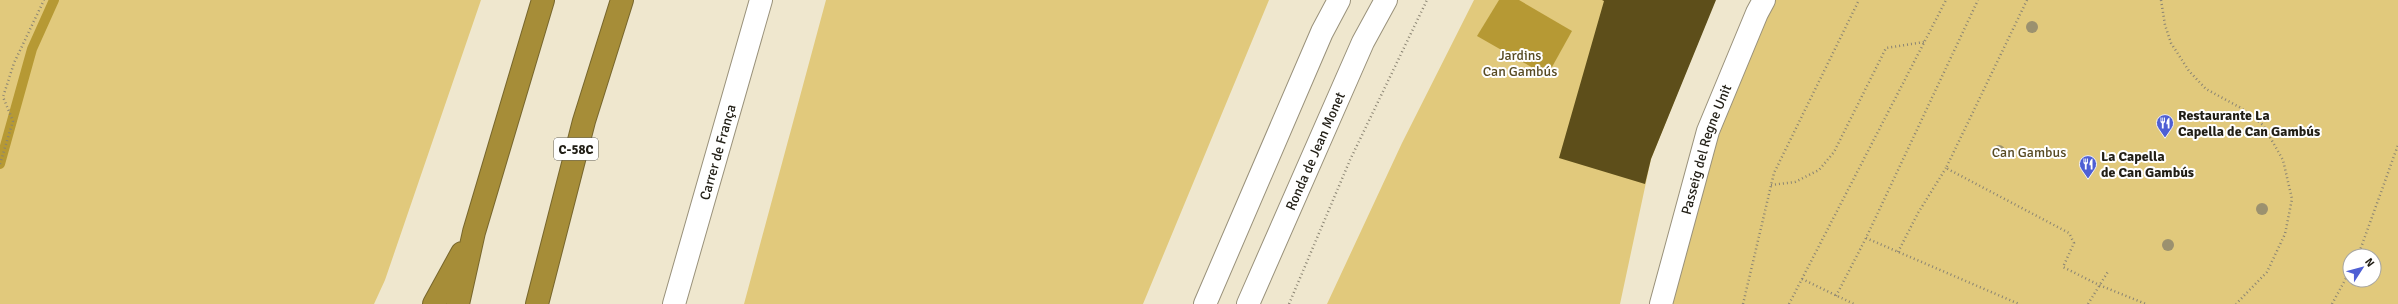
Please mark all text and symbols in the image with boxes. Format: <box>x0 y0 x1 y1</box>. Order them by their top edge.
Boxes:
park label: Jardins Can Gambús <box>1483 47 1557 80</box>
street label: Passeig del Regne Unit <box>1678 82 1735 217</box>
street label: Ronda de Jean Monet <box>1282 89 1349 213</box>
street label: Carrer de França <box>696 102 740 202</box>
place label: Restaurante La Capella de Can Gambús <box>2178 107 2320 140</box>
restaurant icon: Restaurante La Capella de Can Gambús <box>2155 113 2175 138</box>
road number: C-58C <box>554 138 598 160</box>
park label: Can Gambus <box>1992 144 2066 161</box>
place label: La Capella de Can Gambús <box>2101 148 2194 181</box>
restaurant icon: La Capella de Can Gambús <box>2078 154 2098 179</box>
north arrow <box>2342 248 2382 288</box>
text: N <box>2362 255 2377 269</box>

